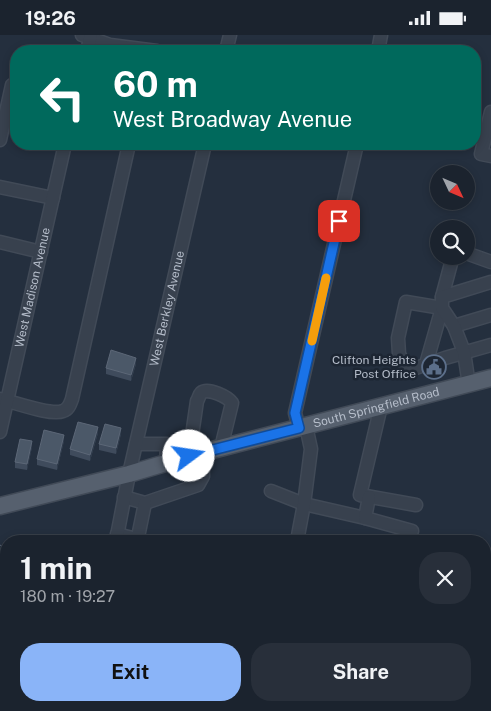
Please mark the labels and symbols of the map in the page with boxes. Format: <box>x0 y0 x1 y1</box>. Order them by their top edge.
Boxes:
north arrow <box>430 165 475 210</box>
pin <box>318 200 360 242</box>
street label: West Madison Avenue <box>12 226 53 349</box>
street label: West Berkley Avenue <box>147 249 187 368</box>
place label: Clifton Heights Post Office <box>332 353 416 381</box>
public building icon: Clifton Heights Post Office <box>421 354 447 380</box>
street label: South Springfield Road <box>312 385 441 431</box>
position arrow <box>162 429 214 481</box>

